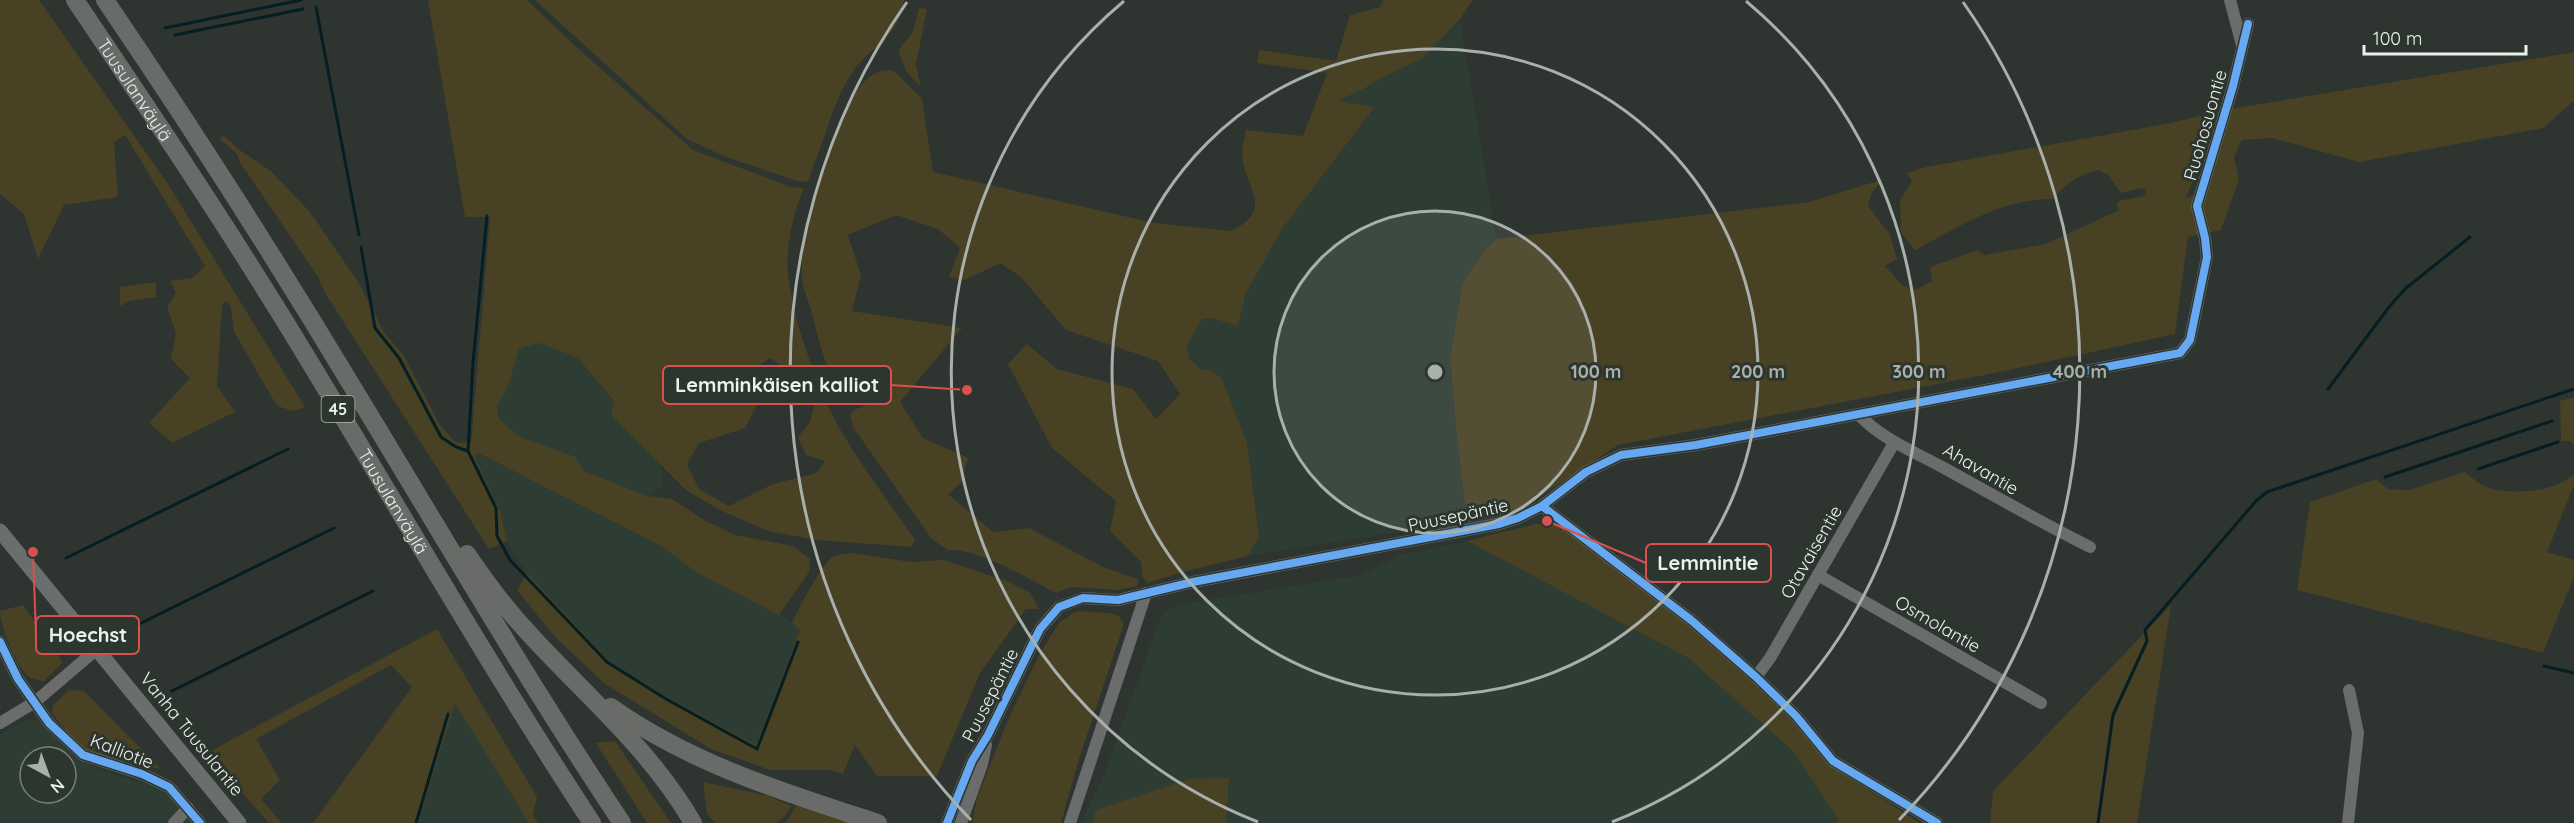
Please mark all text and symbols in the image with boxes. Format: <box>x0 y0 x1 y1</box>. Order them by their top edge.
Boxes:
scale bar <box>2364 18 2526 56</box>
text: 100 m <box>2373 27 2422 50</box>
street label: Tuusulanväylä <box>93 34 178 146</box>
street label: Ruohosuontie <box>2178 67 2232 183</box>
text: 100 m <box>1571 360 1621 383</box>
text: 200 m <box>1731 360 1785 383</box>
text: 300 m <box>1892 360 1946 383</box>
text: 400 m <box>2053 360 2107 383</box>
centre of rings <box>1425 362 1445 382</box>
callout: Lemminkäisen kalliot <box>663 366 891 404</box>
text: Lemminkäisen kalliot <box>675 372 879 397</box>
road number: 45 <box>322 396 354 422</box>
street label: Ahavantie <box>1939 438 2023 500</box>
street label: Tuusulanväylä <box>353 444 434 558</box>
street label: Puusepäntie <box>1406 493 1510 537</box>
street label: Otavaisentie <box>1775 501 1847 603</box>
callout: Lemmintie <box>1646 544 1771 582</box>
text: Lemmintie <box>1657 550 1759 575</box>
street label: Osmolantie <box>1891 590 1985 658</box>
callout: Hoechst <box>36 616 139 654</box>
text: Hoechst <box>49 622 127 647</box>
street label: Puusepäntie <box>957 644 1023 746</box>
street label: Vanha Tuusulantie <box>135 667 249 801</box>
street label: Kalliotie <box>87 728 157 774</box>
north arrow <box>18 745 78 805</box>
text: N <box>47 775 69 798</box>

